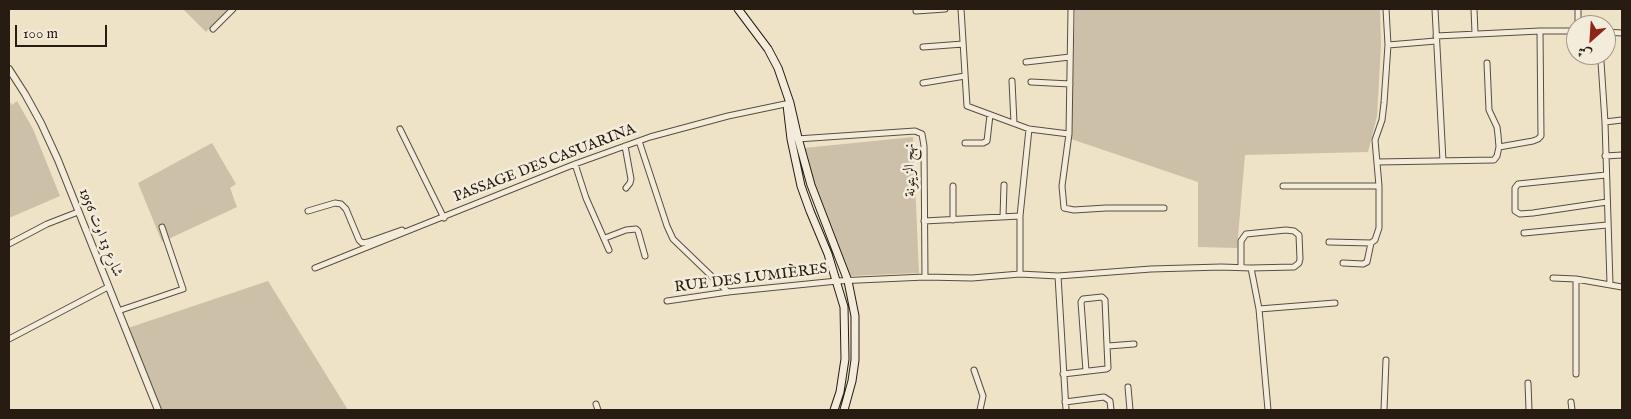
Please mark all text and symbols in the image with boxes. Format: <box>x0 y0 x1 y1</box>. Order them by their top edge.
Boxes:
scale bar <box>18 15 110 47</box>
north arrow <box>1566 15 1616 65</box>
text: 100 m <box>23 24 58 43</box>
text: ش <box>1575 41 1595 64</box>
street label: PASSAGE DES CASUARINA <box>451 121 639 207</box>
street label: نهج الزيتونة <box>902 143 920 197</box>
street label: شارع 13 اوت 1956 <box>74 186 126 280</box>
street label: RUE DES LUMIÈRES <box>674 261 828 297</box>

